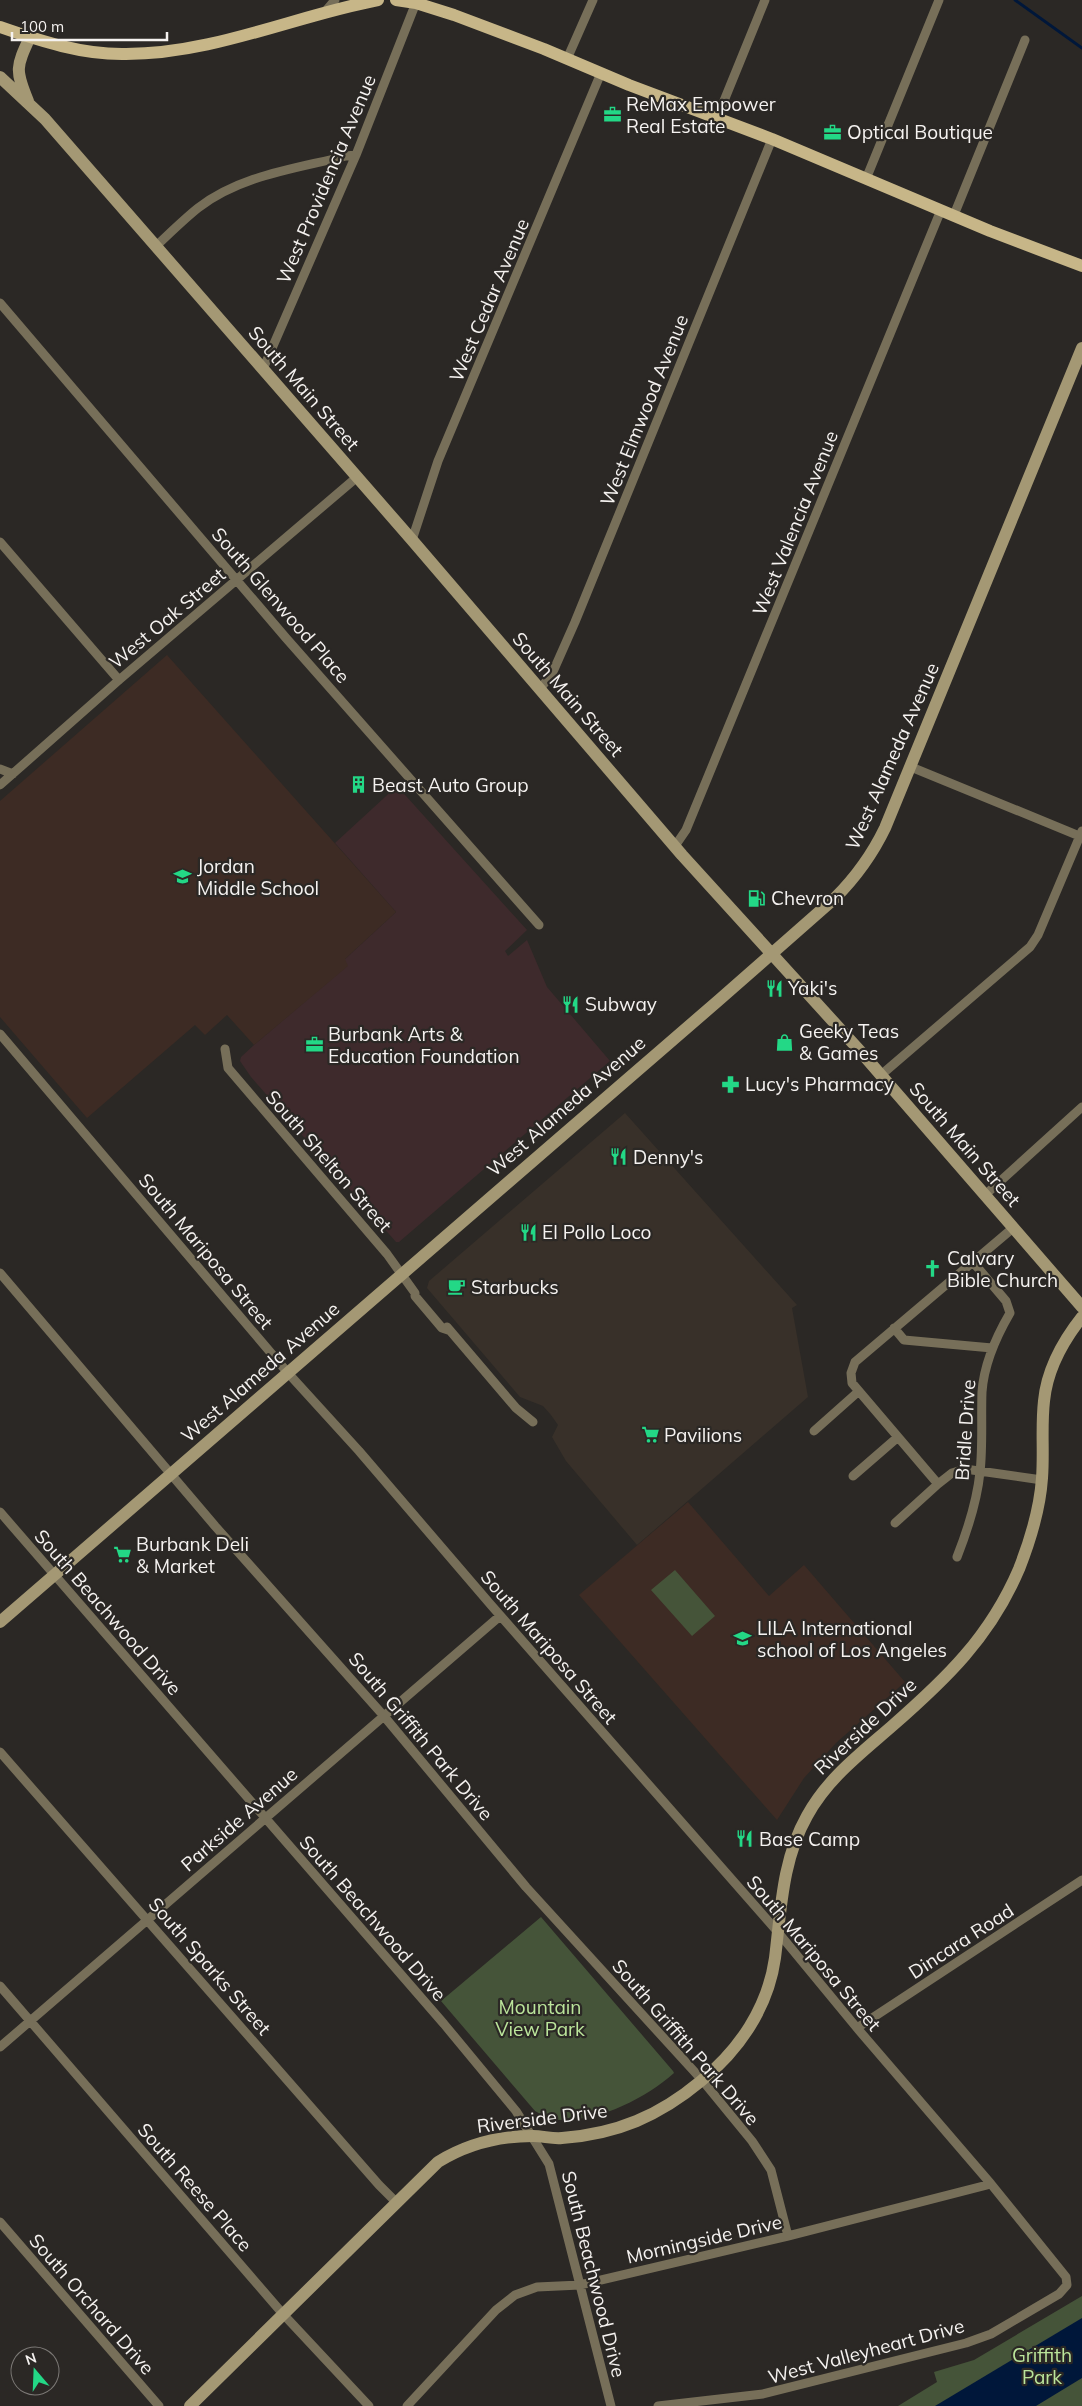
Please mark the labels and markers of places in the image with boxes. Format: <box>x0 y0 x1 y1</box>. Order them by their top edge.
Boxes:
place label: ReMax Empower Real Estate <box>626 92 776 138</box>
office icon: ReMax Empower Real Estate <box>602 105 622 125</box>
place label: Optical Boutique <box>847 120 993 144</box>
office icon: Optical Boutique <box>823 122 843 142</box>
place label: Beast Auto Group <box>372 773 529 797</box>
building icon: Beast Auto Group <box>348 775 368 795</box>
place label: Jordan Middle School <box>197 854 319 900</box>
school or university icon: Jordan Middle School <box>173 867 193 887</box>
place label: Chevron <box>771 886 844 910</box>
fuel station icon: Chevron <box>747 888 767 908</box>
place label: Yaki's <box>787 976 837 1000</box>
restaurant icon: Yaki's <box>764 978 784 998</box>
place label: Subway <box>585 992 657 1016</box>
restaurant icon: Subway <box>561 994 581 1014</box>
place label: Geeky Teas & Games <box>799 1019 899 1065</box>
place label: Burbank Arts & Education Foundation <box>328 1022 520 1068</box>
shop icon: Geeky Teas & Games <box>775 1032 795 1052</box>
office icon: Burbank Arts & Education Foundation <box>304 1035 324 1055</box>
place label: Lucy's Pharmacy <box>745 1072 894 1096</box>
pharmacy icon: Lucy's Pharmacy <box>721 1074 741 1094</box>
place label: Denny's <box>633 1145 703 1169</box>
restaurant icon: Denny's <box>609 1147 629 1167</box>
place label: El Pollo Loco <box>542 1220 651 1244</box>
restaurant icon: El Pollo Loco <box>518 1222 538 1242</box>
place label: Calvary Bible Church <box>947 1246 1058 1292</box>
church icon: Calvary Bible Church <box>923 1259 943 1279</box>
place label: Starbucks <box>471 1275 559 1299</box>
cafe icon: Starbucks <box>447 1277 467 1297</box>
place label: Pavilions <box>664 1423 742 1447</box>
supermarket icon: Pavilions <box>640 1425 660 1445</box>
place label: Burbank Deli & Market <box>136 1532 249 1578</box>
supermarket icon: Burbank Deli & Market <box>112 1545 132 1565</box>
place label: LILA International school of Los Angeles <box>757 1616 947 1662</box>
school or university icon: LILA International school of Los Angeles <box>733 1629 753 1649</box>
place label: Base Camp <box>759 1827 860 1851</box>
restaurant icon: Base Camp <box>735 1829 755 1849</box>

